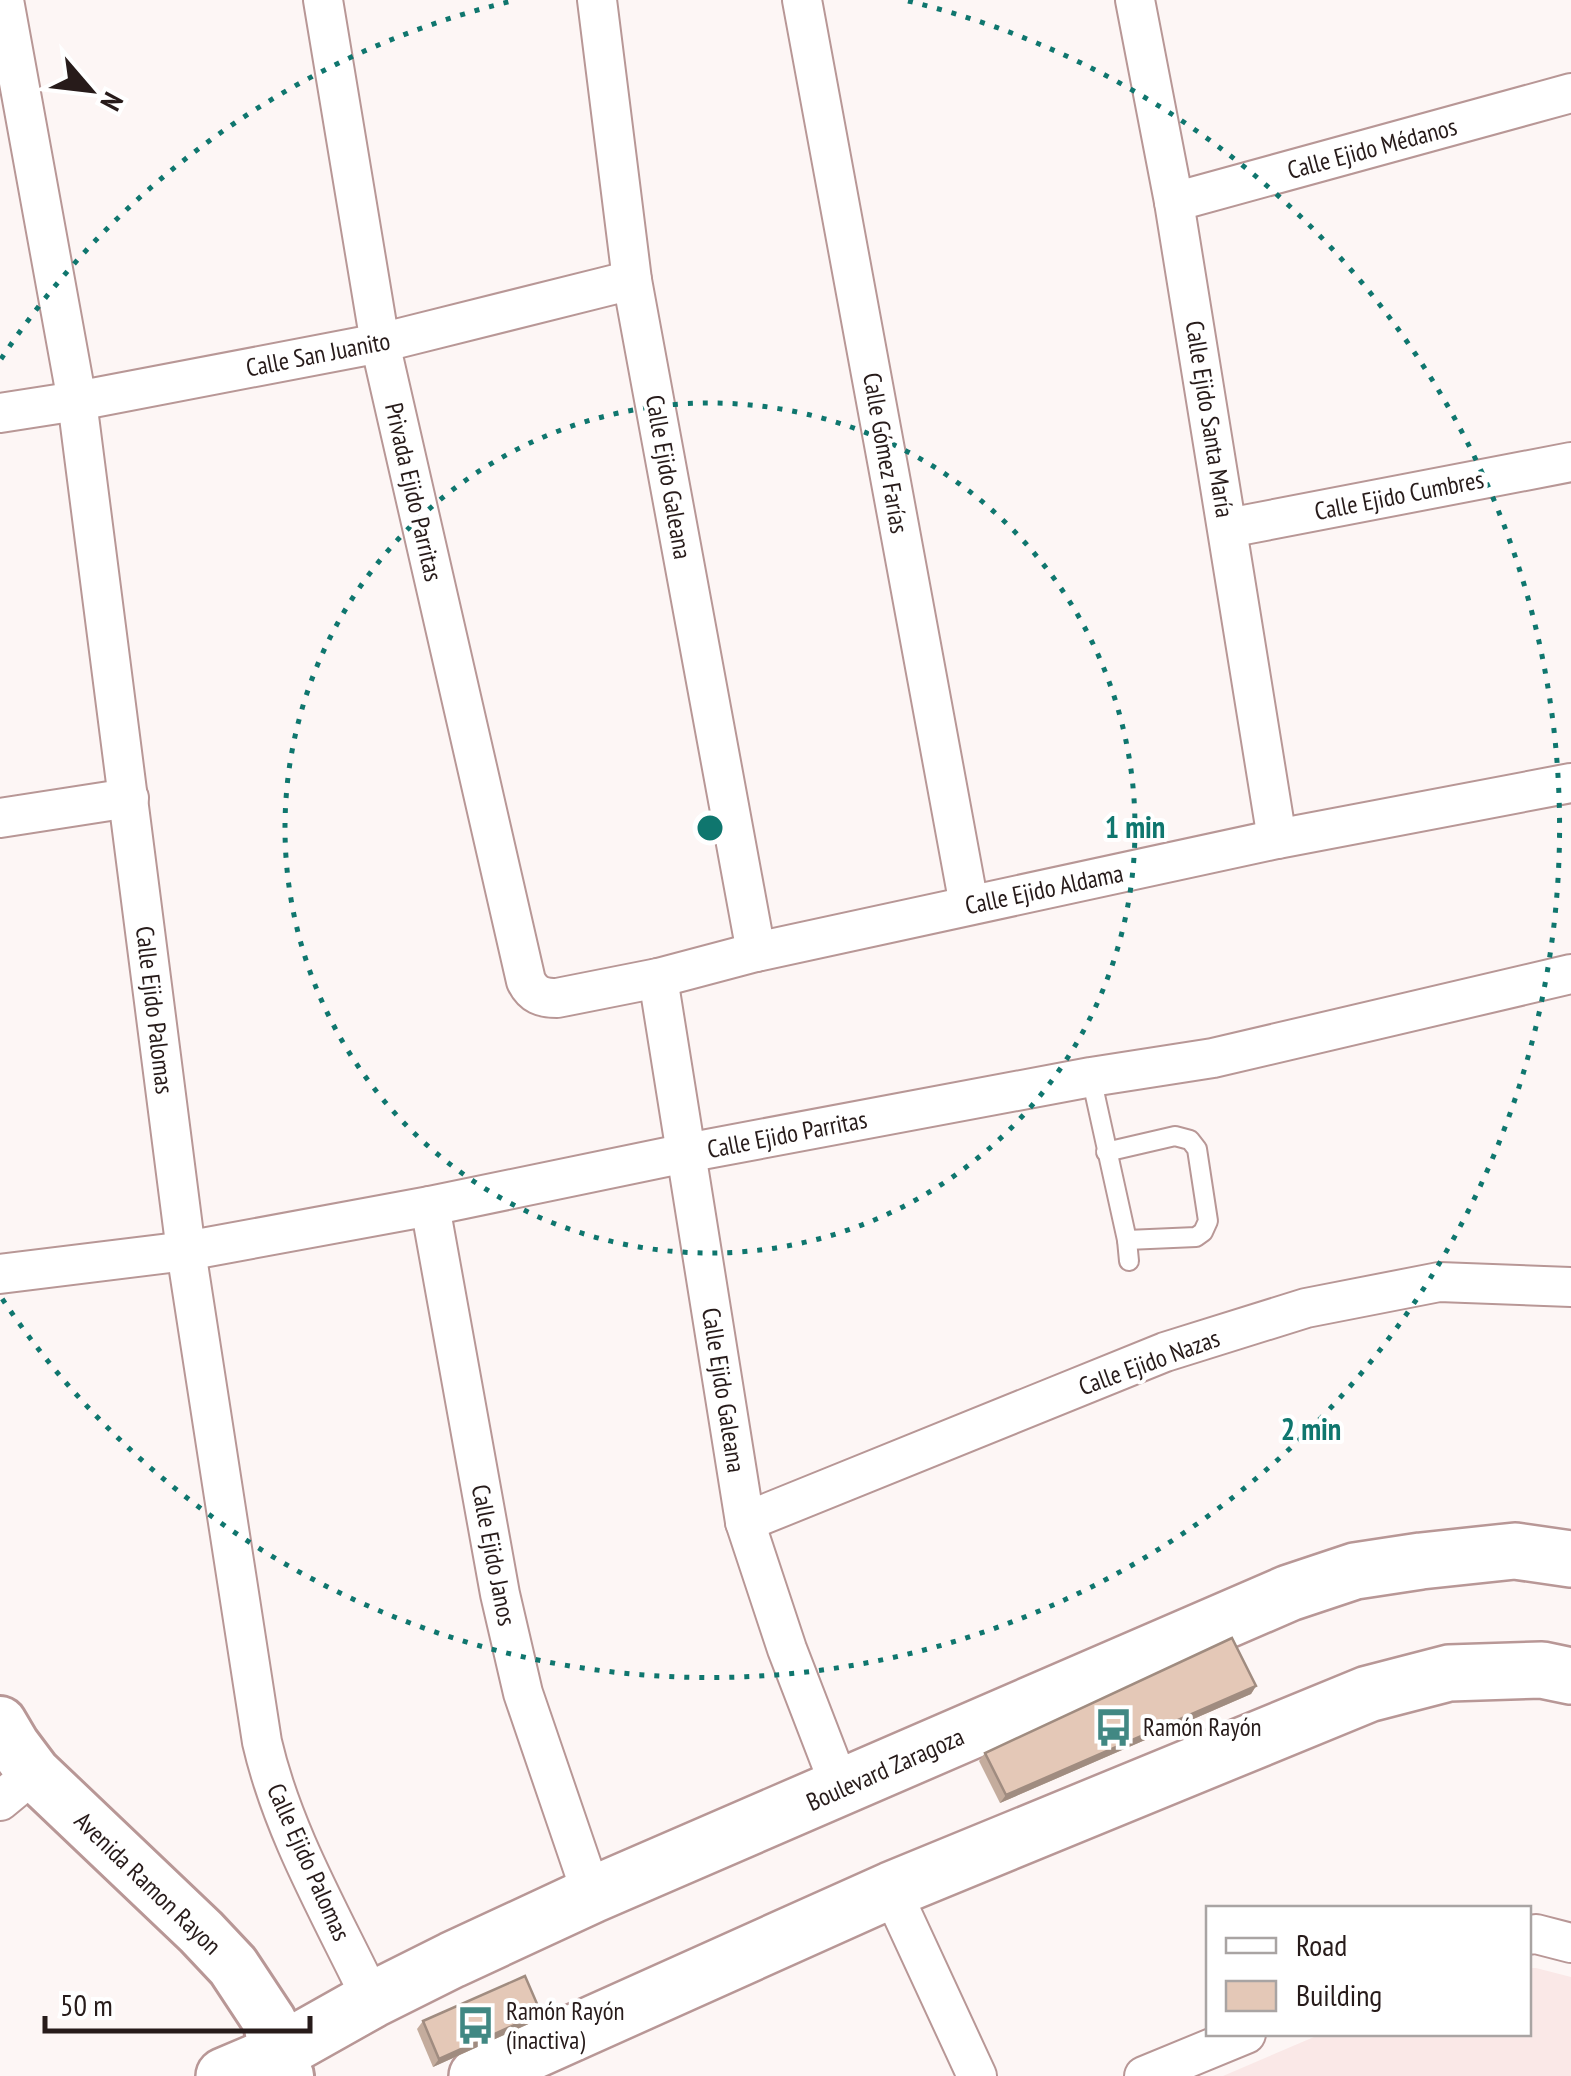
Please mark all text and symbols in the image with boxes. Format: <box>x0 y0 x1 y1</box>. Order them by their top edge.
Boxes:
north arrow <box>40 40 140 140</box>
text: N <box>93 87 132 117</box>
street label: Calle Ejido Médanos <box>1284 110 1460 186</box>
street label: Calle Ejido Santa María <box>1179 318 1241 520</box>
street label: Calle San Juanito <box>243 324 393 384</box>
street label: Calle Gómez Farías <box>856 370 916 536</box>
street label: Calle Ejido Galeana <box>639 392 699 562</box>
street label: Privada Ejido Parritas <box>378 400 450 584</box>
street label: Calle Ejido Cumbres <box>1312 463 1486 527</box>
text: 1 min <box>1105 807 1165 846</box>
centre of rings <box>692 810 728 846</box>
street label: Calle Ejido Aldama <box>962 857 1126 921</box>
street label: Calle Ejido Palomas <box>129 924 181 1096</box>
street label: Calle Ejido Parritas <box>704 1103 870 1165</box>
street label: Calle Ejido Galeana <box>695 1305 753 1475</box>
street label: Calle Ejido Nazas <box>1074 1322 1224 1402</box>
text: 2 min <box>1281 1409 1341 1448</box>
street label: Calle Ejido Janos <box>465 1482 523 1628</box>
bus stop icon: Ramón Rayón <box>1092 1706 1134 1748</box>
place label: Ramón Rayón <box>1143 1711 1262 1743</box>
street label: Boulevard Zaragoza <box>801 1720 969 1818</box>
street label: Calle Ejido Palomas <box>260 1778 358 1946</box>
street label: Avenida Ramon Rayon <box>68 1805 228 1961</box>
legend <box>1206 1906 1531 2036</box>
text: Road <box>1296 1925 1347 1964</box>
scale bar <box>45 1971 310 2033</box>
text: Building <box>1296 1975 1382 2014</box>
text: 50 m <box>60 1985 113 2024</box>
place label: Ramón Rayón (inactiva) <box>506 1995 625 2056</box>
bus stop icon: Ramón Rayón (inactiva) <box>455 2004 497 2046</box>

